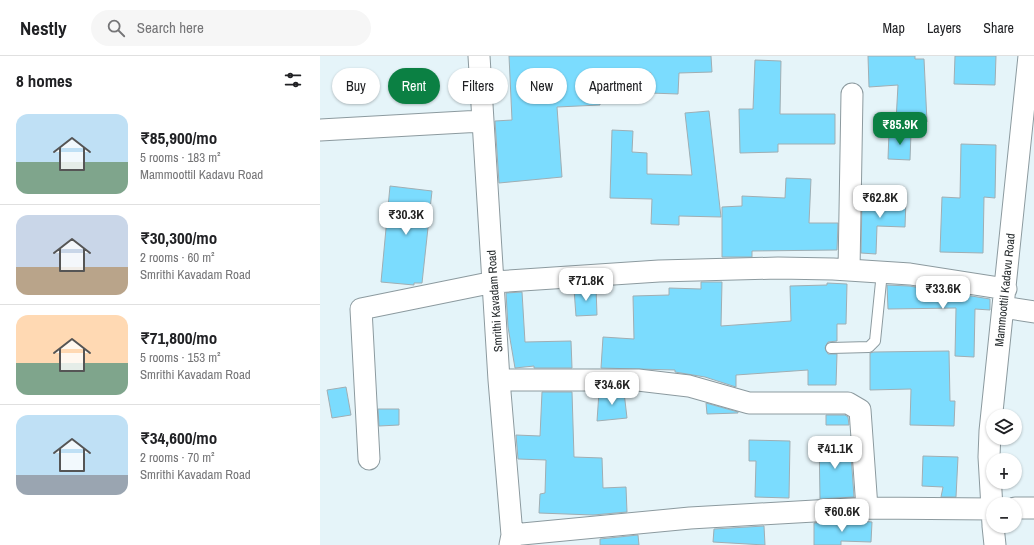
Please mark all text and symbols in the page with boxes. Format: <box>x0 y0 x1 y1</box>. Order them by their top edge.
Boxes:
search box <box>91 10 371 46</box>
text: Nestly <box>20 15 67 41</box>
icon: search <box>105 17 127 39</box>
text: Search here <box>137 17 204 38</box>
text: Map <box>883 19 905 37</box>
text: Layers <box>927 19 961 37</box>
text: Share <box>983 19 1014 37</box>
chip: Buy <box>332 68 380 104</box>
chip: Rent <box>388 68 440 104</box>
chip: Filters <box>448 68 508 104</box>
chip: New <box>516 68 567 104</box>
chip: Apartment <box>575 68 656 104</box>
text: 8 homes <box>16 69 73 92</box>
icon: filters <box>282 69 304 91</box>
pin: ₹85.9K <box>867 112 933 146</box>
text: ₹85.9K <box>882 116 918 133</box>
text: ₹85,900/mo <box>140 126 217 149</box>
icon: home <box>48 130 96 178</box>
text: 5 rooms · 183 m² <box>140 149 221 166</box>
text: Mammoottil Kadavu Road <box>140 166 263 183</box>
pin: ₹62.8K <box>847 185 913 219</box>
text: ₹62.8K <box>862 189 898 206</box>
pin: ₹30.3K <box>373 202 439 236</box>
text: ₹30.3K <box>388 206 424 223</box>
text: ₹30,300/mo <box>140 226 217 249</box>
icon: home <box>48 231 96 279</box>
street label: Mammoottil Kadavu Road <box>991 233 1019 347</box>
text: 2 rooms · 60 m² <box>140 249 215 266</box>
street label: Smrithi Kavadam Road <box>483 249 507 353</box>
text: Smrithi Kavadam Road <box>140 266 251 283</box>
pin: ₹71.8K <box>553 268 619 302</box>
text: ₹71.8K <box>568 272 604 289</box>
pin: ₹33.6K <box>910 276 976 310</box>
text: ₹33.6K <box>925 280 961 297</box>
text: ₹71,800/mo <box>140 326 217 349</box>
icon: home <box>48 331 96 379</box>
text: 5 rooms · 153 m² <box>140 349 221 366</box>
text: Smrithi Kavadam Road <box>140 366 251 383</box>
pin: ₹34.6K <box>579 372 645 406</box>
text: ₹34.6K <box>594 376 630 393</box>
map controls <box>986 409 1022 533</box>
button: layers <box>986 409 1022 445</box>
text: ₹34,600/mo <box>140 426 217 449</box>
icon: home <box>48 431 96 479</box>
pin: ₹41.1K <box>802 436 868 470</box>
text: ₹41.1K <box>817 440 853 457</box>
text: 2 rooms · 70 m² <box>140 449 215 466</box>
button: + <box>986 453 1022 489</box>
text: Smrithi Kavadam Road <box>140 466 251 483</box>
button: − <box>986 497 1022 533</box>
pin: ₹60.6K <box>809 499 875 533</box>
text: ₹60.6K <box>824 503 860 520</box>

